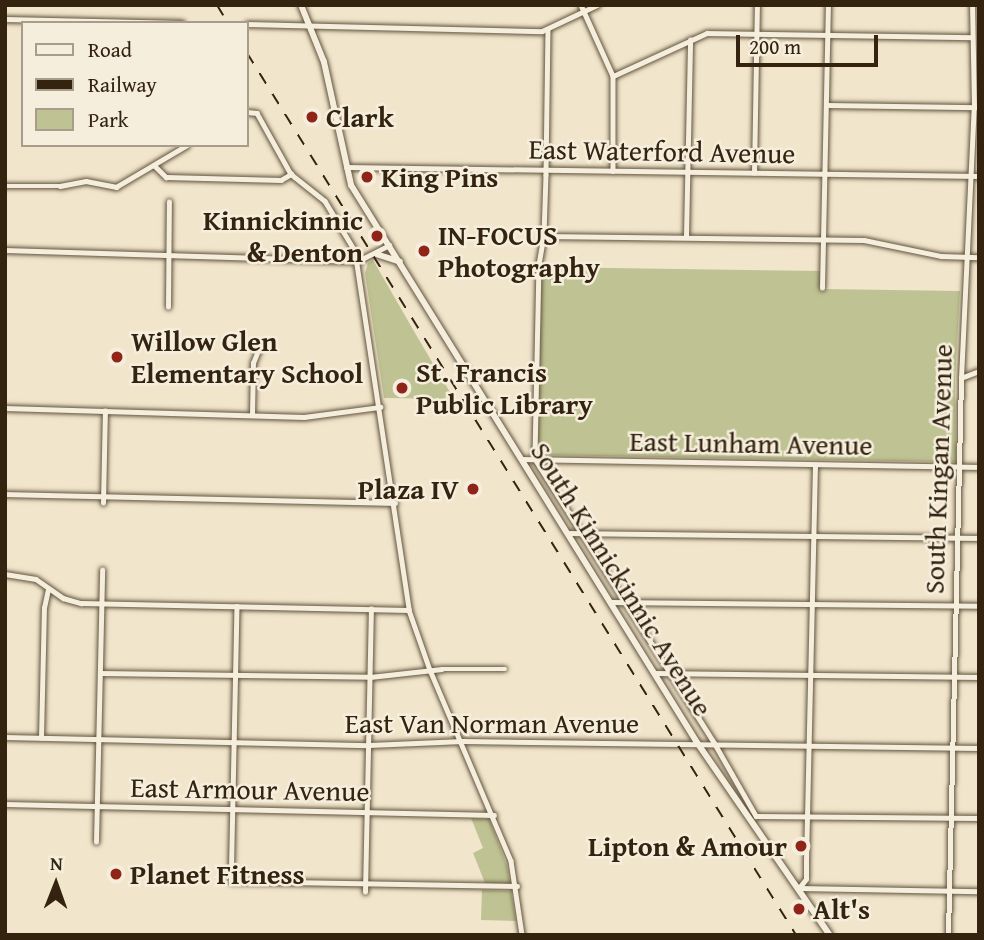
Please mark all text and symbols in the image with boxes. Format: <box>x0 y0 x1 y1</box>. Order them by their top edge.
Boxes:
legend <box>21 21 248 147</box>
scale bar <box>739 21 881 65</box>
text: 200 m <box>749 31 801 62</box>
text: Road <box>88 34 132 65</box>
text: Railway <box>88 69 157 100</box>
place label: Clark <box>326 100 394 134</box>
text: Park <box>88 104 129 135</box>
marker: Clark <box>304 109 320 125</box>
street label: East Waterford Avenue <box>528 132 796 170</box>
place label: King Pins <box>381 160 498 194</box>
marker: King Pins <box>359 169 375 185</box>
place label: Kinnickinnic & Denton <box>203 203 363 269</box>
place label: IN-FOCUS Photography <box>438 218 600 284</box>
marker: Kinnickinnic & Denton <box>369 228 385 244</box>
marker: IN-FOCUS Photography <box>416 243 432 259</box>
place label: Willow Glen Elementary School <box>131 324 363 390</box>
street label: South Kingan Avenue <box>917 343 959 595</box>
marker: Willow Glen Elementary School <box>109 349 125 365</box>
place label: St. Francis Public Library <box>416 355 593 421</box>
marker: St. Francis Public Library <box>394 380 410 396</box>
street label: East Lunham Avenue <box>629 424 873 462</box>
street label: South Kinnickinnic Avenue <box>524 436 720 722</box>
place label: Plaza IV <box>358 472 459 506</box>
marker: Plaza IV <box>465 481 481 497</box>
street label: East Van Norman Avenue <box>345 706 639 740</box>
street label: East Armour Avenue <box>130 770 370 808</box>
place label: Lipton & Amour <box>588 829 787 863</box>
marker: Lipton & Amour <box>793 838 809 854</box>
north arrow <box>21 849 91 919</box>
text: N <box>50 849 63 877</box>
place label: Planet Fitness <box>130 857 304 891</box>
marker: Planet Fitness <box>108 866 124 882</box>
place label: Alt's <box>813 892 870 926</box>
marker: Alt's <box>791 901 807 917</box>

